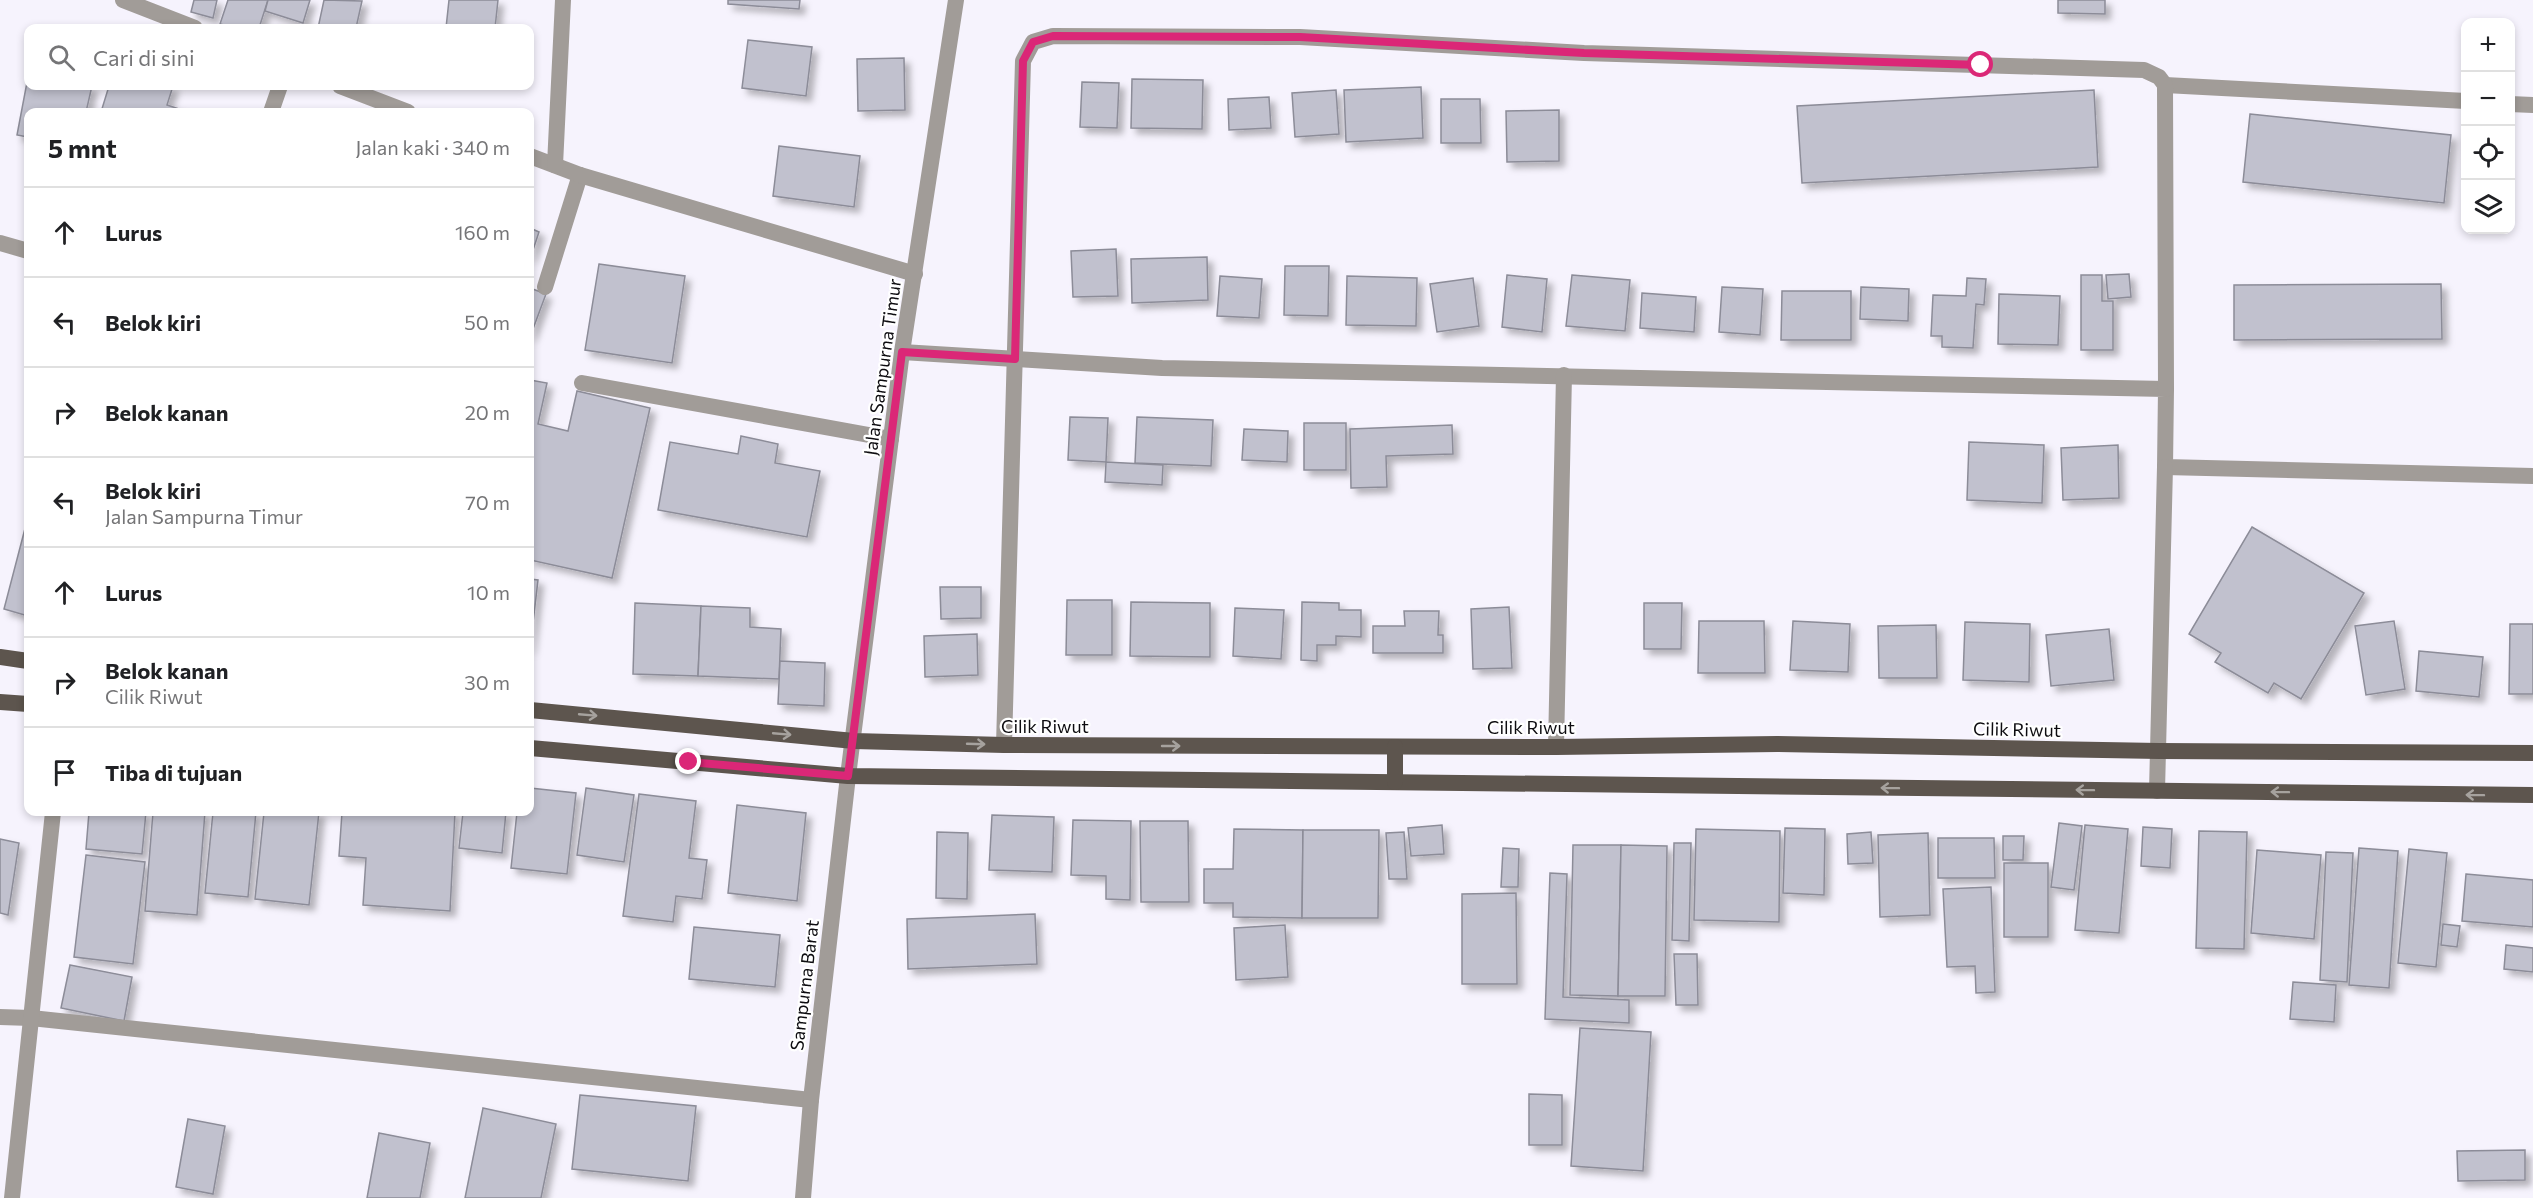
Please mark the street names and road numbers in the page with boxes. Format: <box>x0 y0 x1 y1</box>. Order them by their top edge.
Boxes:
street label: Jalan Sampurna Timur <box>859 277 905 457</box>
street label: Cilik Riwut <box>1001 715 1089 737</box>
street label: Cilik Riwut <box>1487 716 1575 738</box>
street label: Cilik Riwut <box>1973 717 2061 741</box>
street label: Sampurna Barat <box>785 918 823 1052</box>

